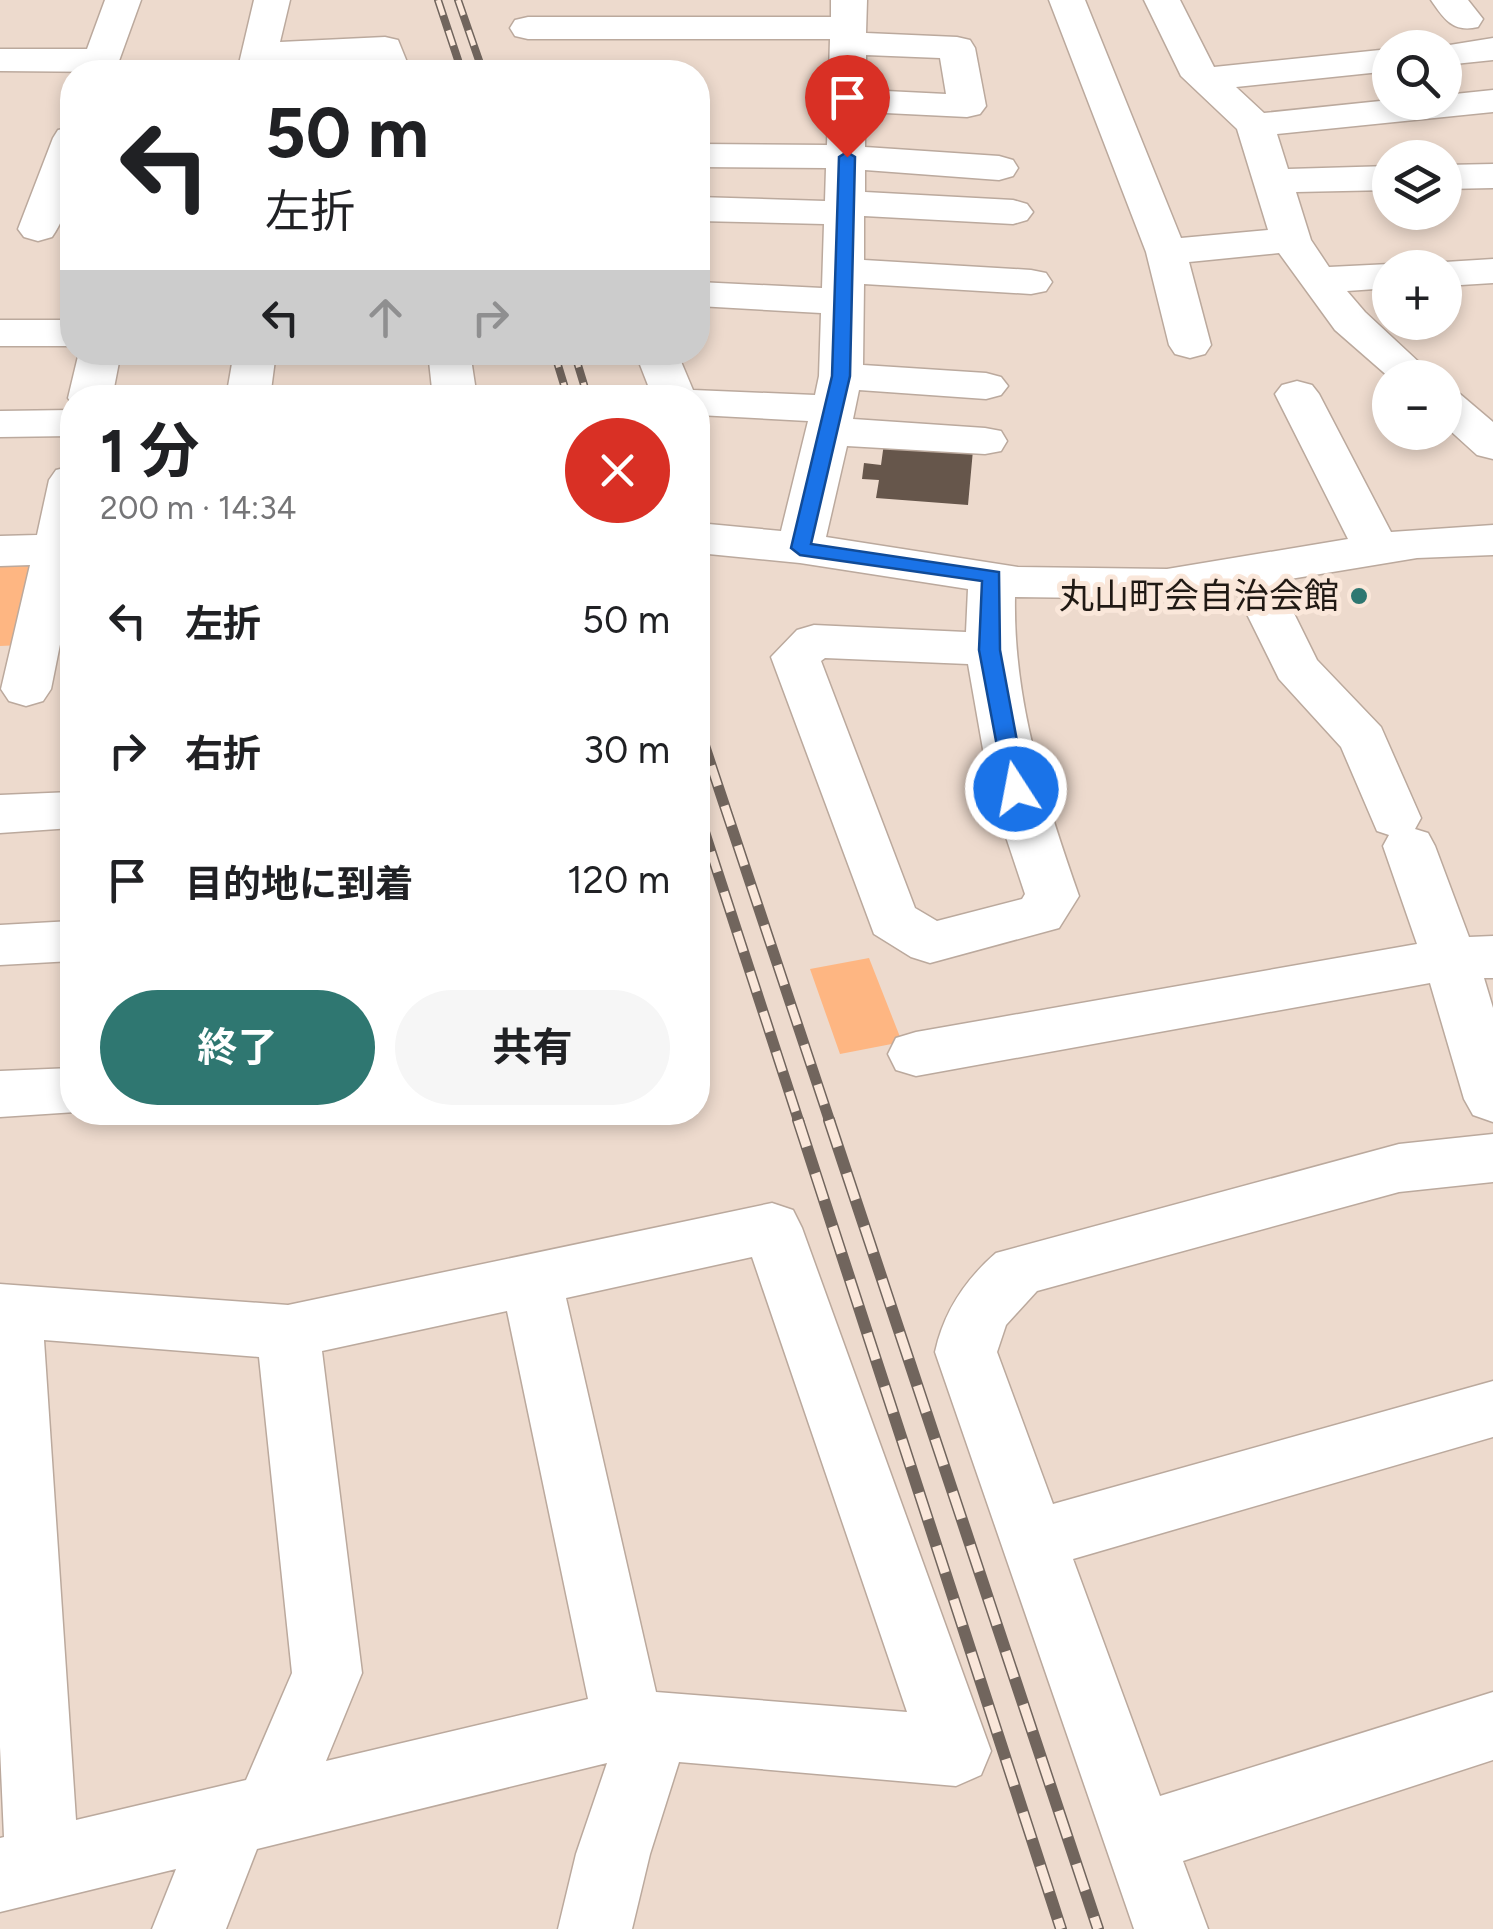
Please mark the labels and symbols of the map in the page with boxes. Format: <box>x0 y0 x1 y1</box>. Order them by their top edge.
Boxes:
pin <box>805 55 890 158</box>
place label: 丸山町会自治会館 <box>1059 575 1339 617</box>
marker: 丸山町会自治会館 <box>1348 585 1370 607</box>
position arrow <box>964 737 1068 841</box>

